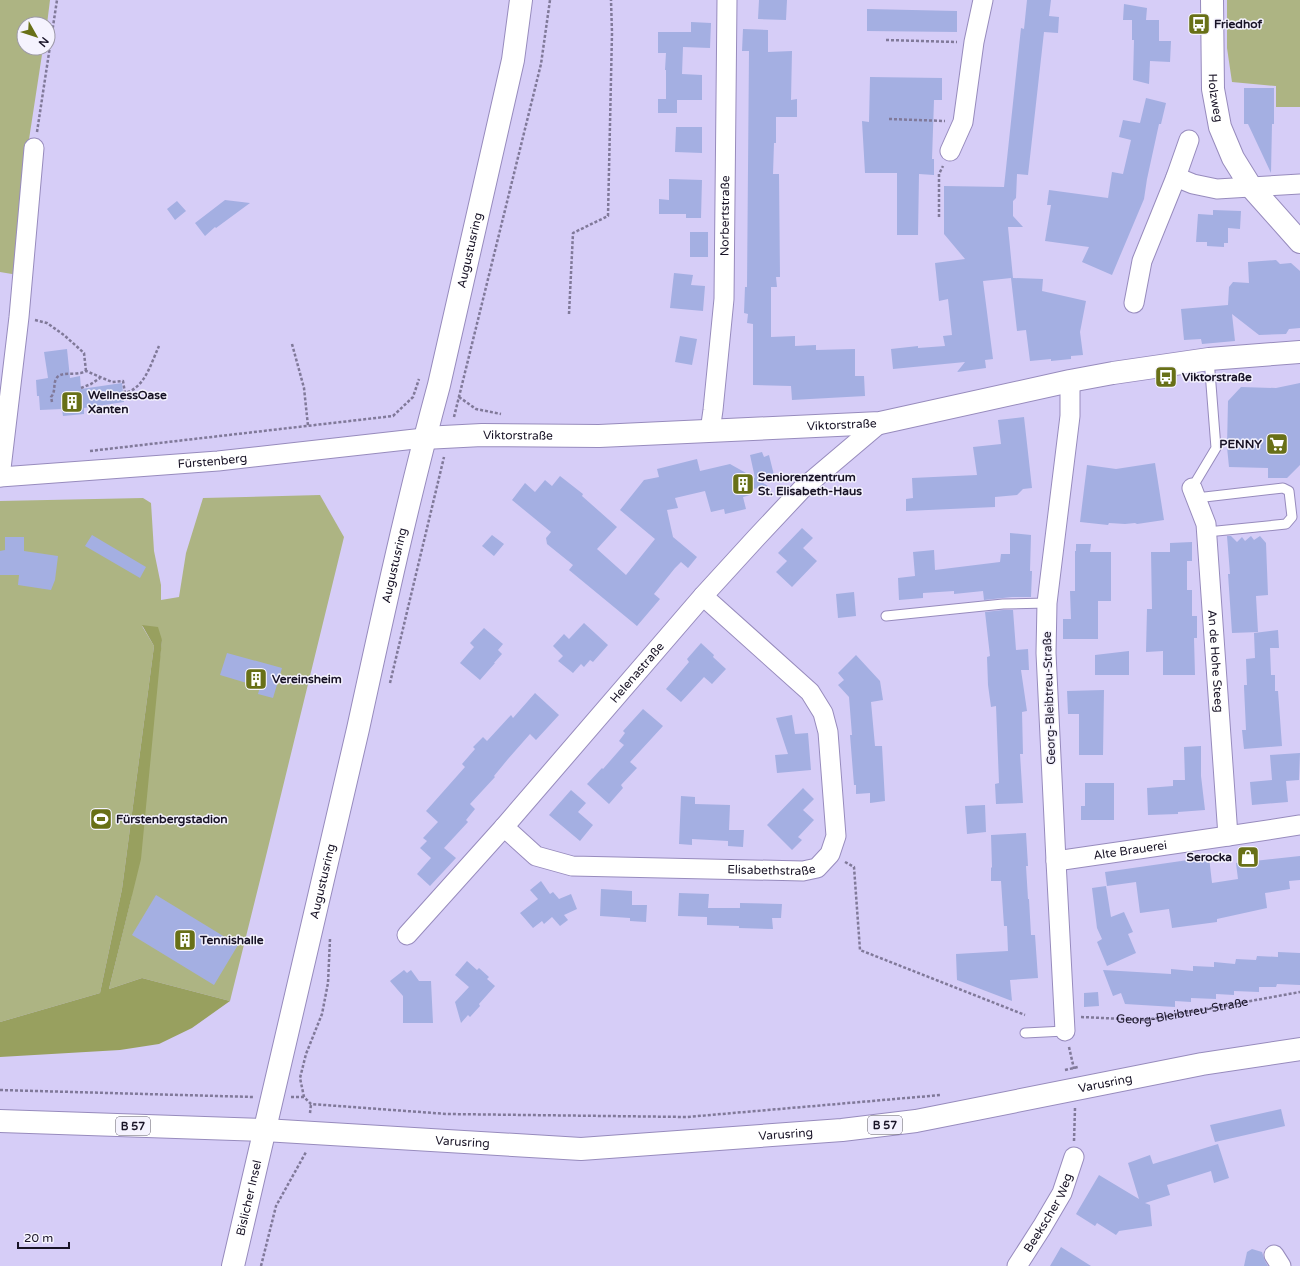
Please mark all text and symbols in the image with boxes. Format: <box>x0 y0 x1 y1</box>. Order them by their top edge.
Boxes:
bus stop icon: Friedhof <box>1186 11 1212 37</box>
north arrow <box>16 16 56 56</box>
place label: Friedhof <box>1214 17 1262 31</box>
text: N <box>36 34 51 50</box>
street label: Holzweg <box>1206 73 1226 123</box>
street label: Norbertstraße <box>717 175 732 256</box>
street label: Augustusring <box>454 211 485 289</box>
bus stop icon: Viktorstraße <box>1153 364 1179 390</box>
place label: Viktorstraße <box>1182 370 1252 384</box>
place label: WellnessOase Xanten <box>88 388 167 416</box>
building icon: WellnessOase Xanten <box>59 389 85 415</box>
street label: Viktorstraße <box>806 416 877 433</box>
street label: Viktorstraße <box>483 428 553 443</box>
supermarket icon: PENNY <box>1264 431 1290 457</box>
place label: PENNY <box>1219 437 1262 451</box>
street label: Fürstenberg <box>177 451 248 471</box>
place label: Seniorenzentrum St. Elisabeth-Haus <box>758 470 862 498</box>
building icon: Seniorenzentrum St. Elisabeth-Haus <box>730 471 756 497</box>
street label: Augustusring <box>379 526 410 604</box>
street label: An de Hohe Steeg <box>1205 609 1226 713</box>
street label: Georg-Bleibtreu-Straße <box>1040 631 1058 765</box>
street label: Helenastraße <box>607 639 667 706</box>
building icon: Vereinsheim <box>243 666 269 692</box>
place label: Vereinsheim <box>272 672 342 686</box>
sports icon: Fürstenbergstadion <box>88 806 114 832</box>
place label: Fürstenbergstadion <box>116 812 228 827</box>
street label: Alte Brauerei <box>1092 838 1168 862</box>
street label: Augustusring <box>307 842 338 920</box>
shop icon: Serocka <box>1235 844 1261 870</box>
place label: Serocka <box>1187 850 1232 864</box>
street label: Elisabethstraße <box>727 861 817 878</box>
building icon: Tennishalle <box>172 927 198 953</box>
place label: Tennishalle <box>199 933 264 947</box>
street label: Georg-Bleibtreu-Straße <box>1116 995 1250 1027</box>
street label: Varusring <box>1077 1071 1133 1095</box>
road number: B 57 <box>868 1116 902 1134</box>
road number: B 57 <box>116 1117 150 1135</box>
street label: Varusring <box>758 1125 813 1143</box>
street label: Varusring <box>435 1133 490 1151</box>
street label: Bislicher Insel <box>233 1159 264 1237</box>
street label: Beekscher Weg <box>1021 1171 1075 1255</box>
scale bar <box>18 1224 69 1250</box>
text: 20 m <box>24 1231 53 1245</box>

